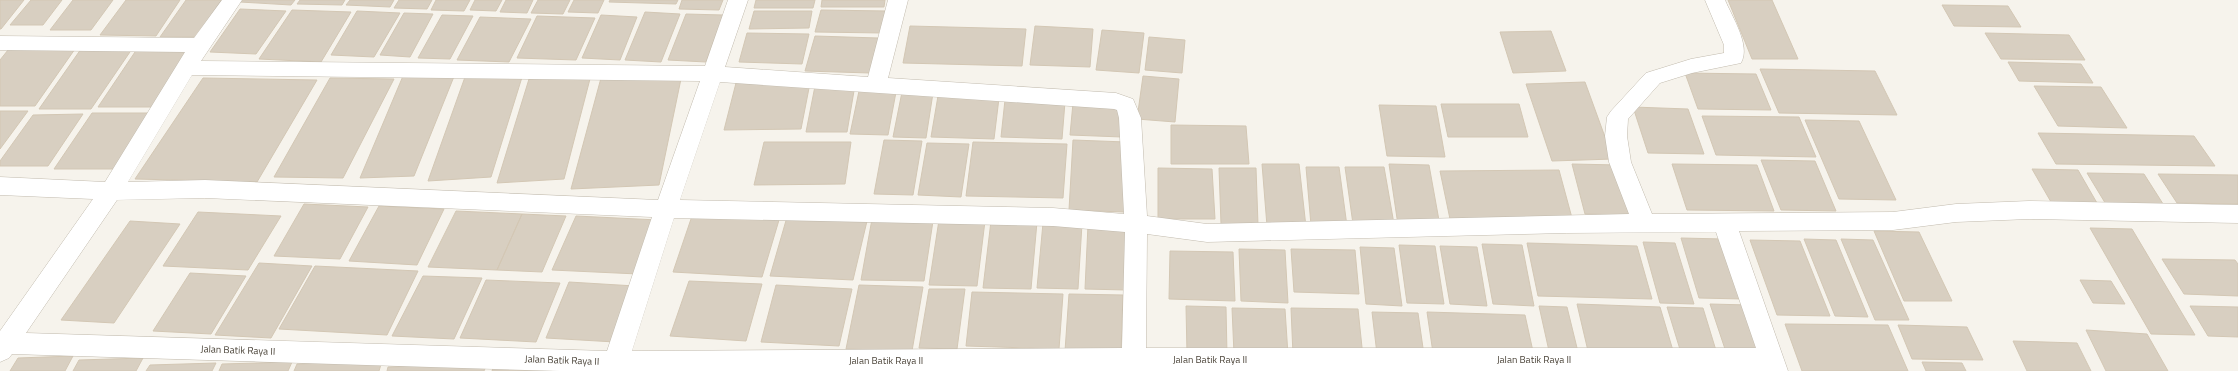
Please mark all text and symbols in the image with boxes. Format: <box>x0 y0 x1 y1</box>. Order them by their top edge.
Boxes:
street label: Jalan Batik Raya II <box>200 341 276 359</box>
street label: Jalan Batik Raya II <box>524 351 600 369</box>
street label: Jalan Batik Raya II <box>1173 352 1247 367</box>
street label: Jalan Batik Raya II <box>1497 352 1571 367</box>
street label: Jalan Batik Raya II <box>849 353 923 368</box>

